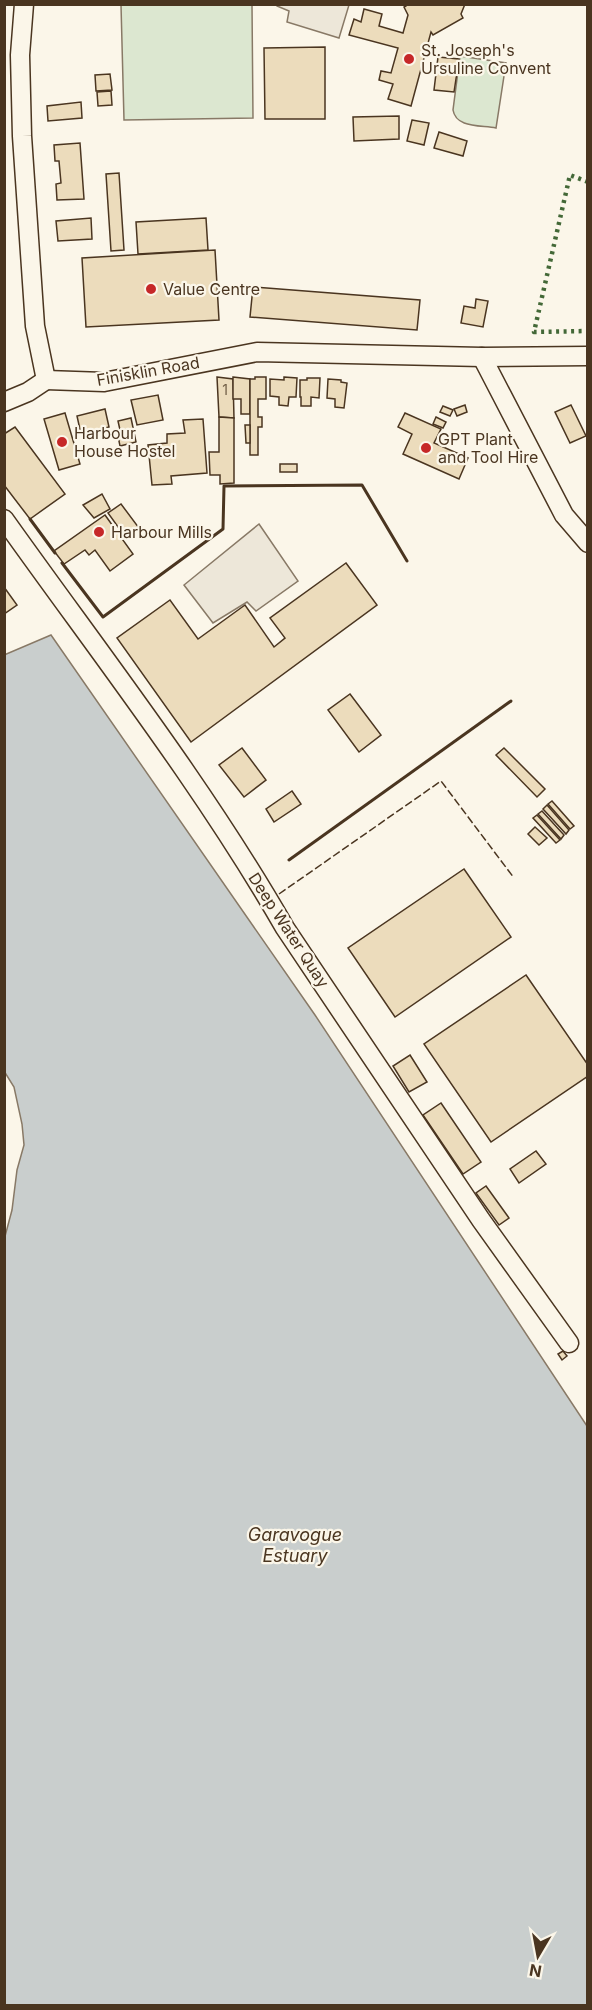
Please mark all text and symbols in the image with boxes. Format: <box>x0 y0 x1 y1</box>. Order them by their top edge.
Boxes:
place label: St. Joseph's Ursuline Convent <box>421 40 551 78</box>
marker: St. Joseph's Ursuline Convent <box>402 52 416 66</box>
place label: Value Centre <box>163 279 260 299</box>
marker: Value Centre <box>144 282 158 296</box>
street label: Finisklin Road <box>95 352 201 390</box>
house number: 1 <box>222 381 228 398</box>
place label: Harbour House Hostel <box>74 423 175 461</box>
place label: GPT Plant and Tool Hire <box>438 429 538 467</box>
marker: Harbour House Hostel <box>55 435 69 449</box>
marker: GPT Plant and Tool Hire <box>419 441 433 455</box>
place label: Harbour Mills <box>111 522 212 542</box>
marker: Harbour Mills <box>92 525 106 539</box>
street label: Deep Water Quay <box>244 869 334 991</box>
water label: Garavogue Estuary <box>248 1524 342 1566</box>
north arrow <box>508 1926 568 1986</box>
text: N <box>528 1960 543 1982</box>

